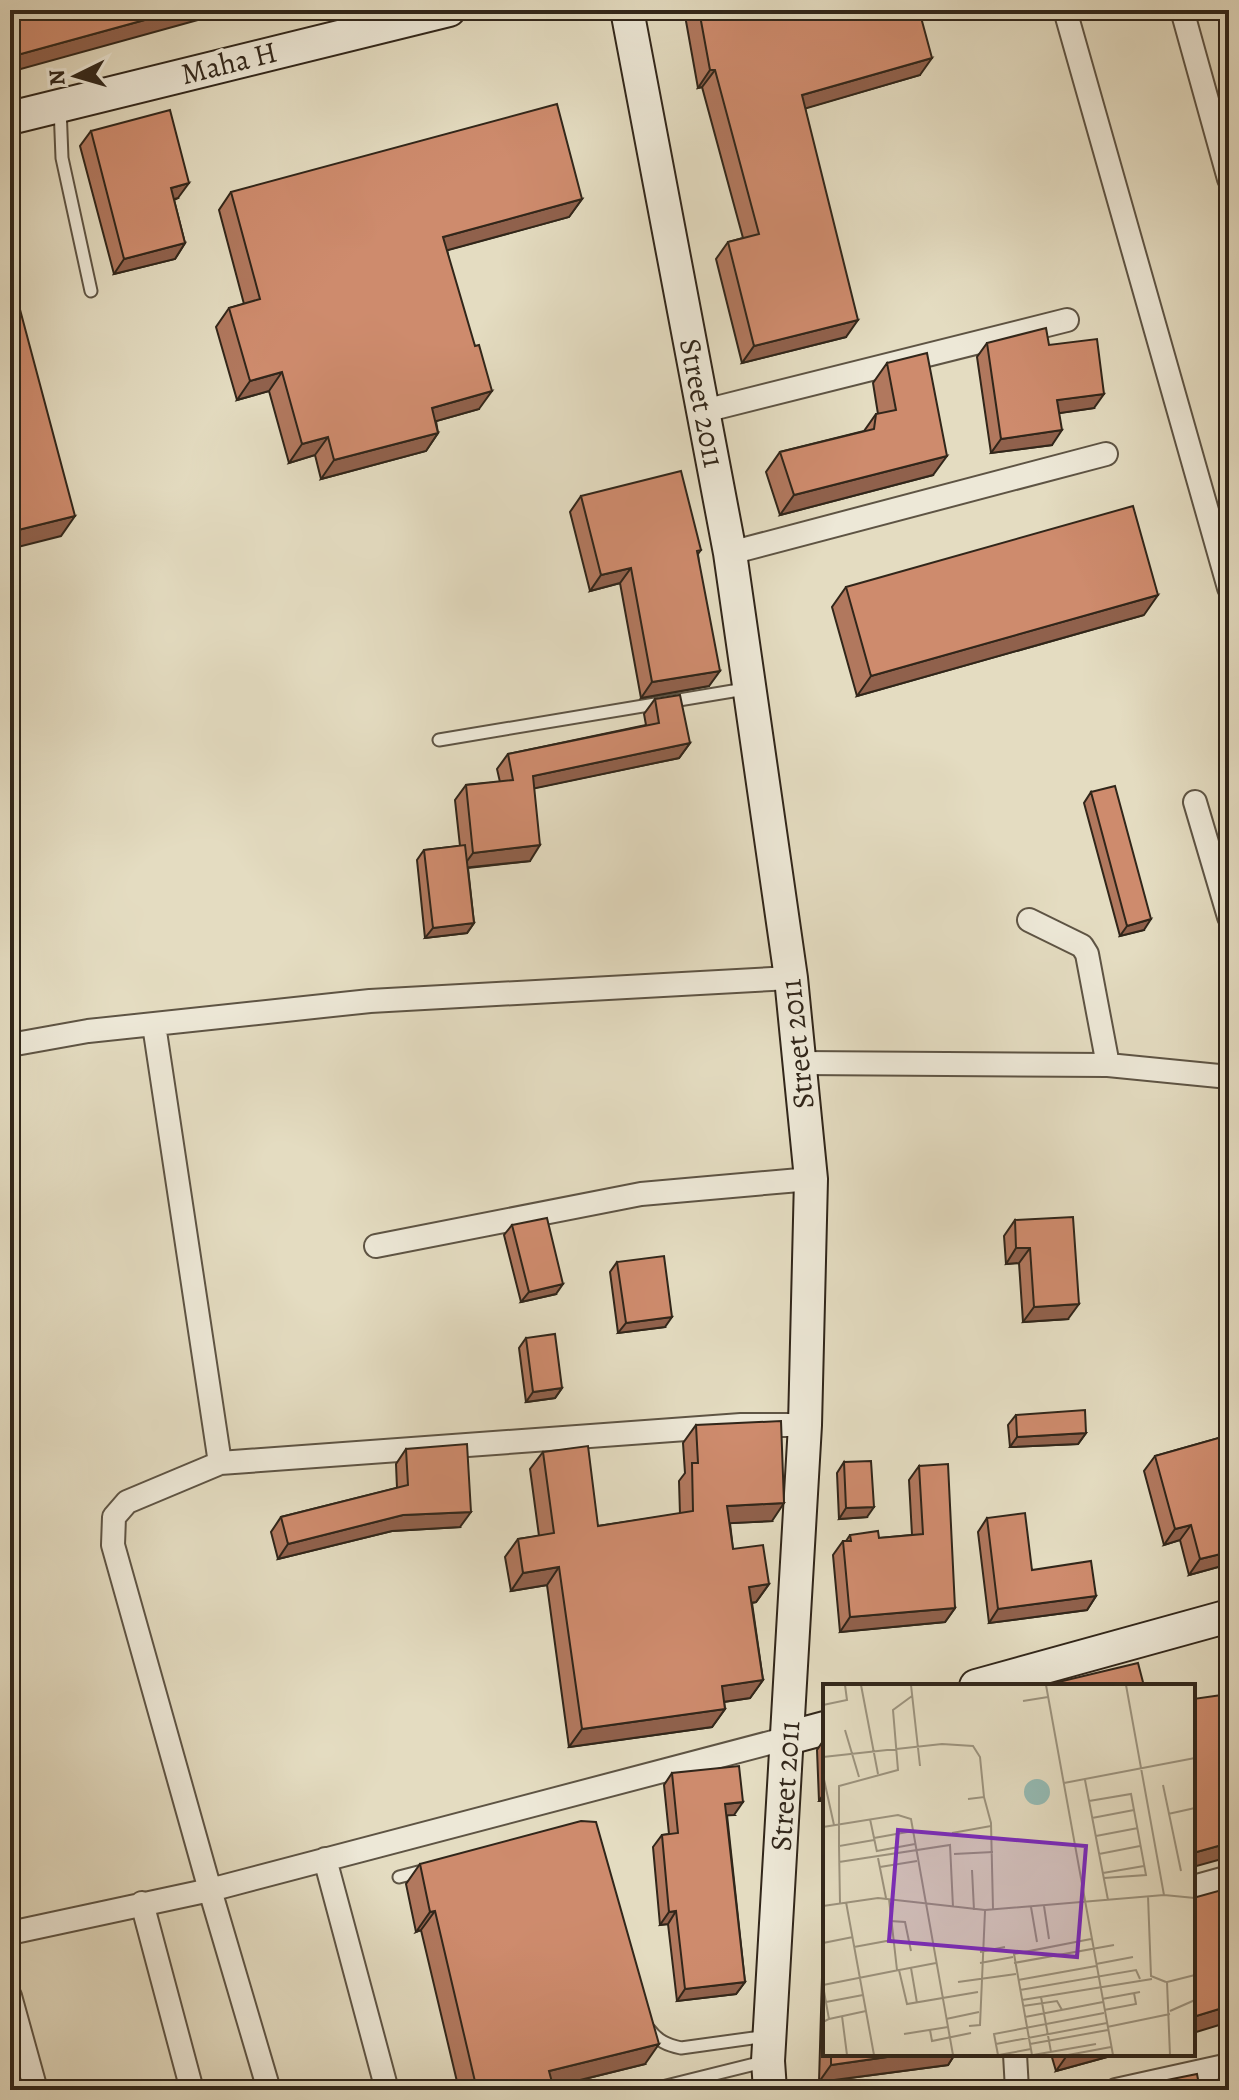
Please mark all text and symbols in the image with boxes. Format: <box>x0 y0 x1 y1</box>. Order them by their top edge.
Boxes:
street label: Maha H <box>177 32 281 94</box>
north arrow <box>36 36 116 116</box>
text: N <box>41 68 73 87</box>
street label: Street 2011 <box>670 335 734 471</box>
street label: Street 2011 <box>770 977 824 1111</box>
inset map <box>823 1684 1195 2056</box>
street label: Street 2011 <box>760 1720 810 1852</box>

